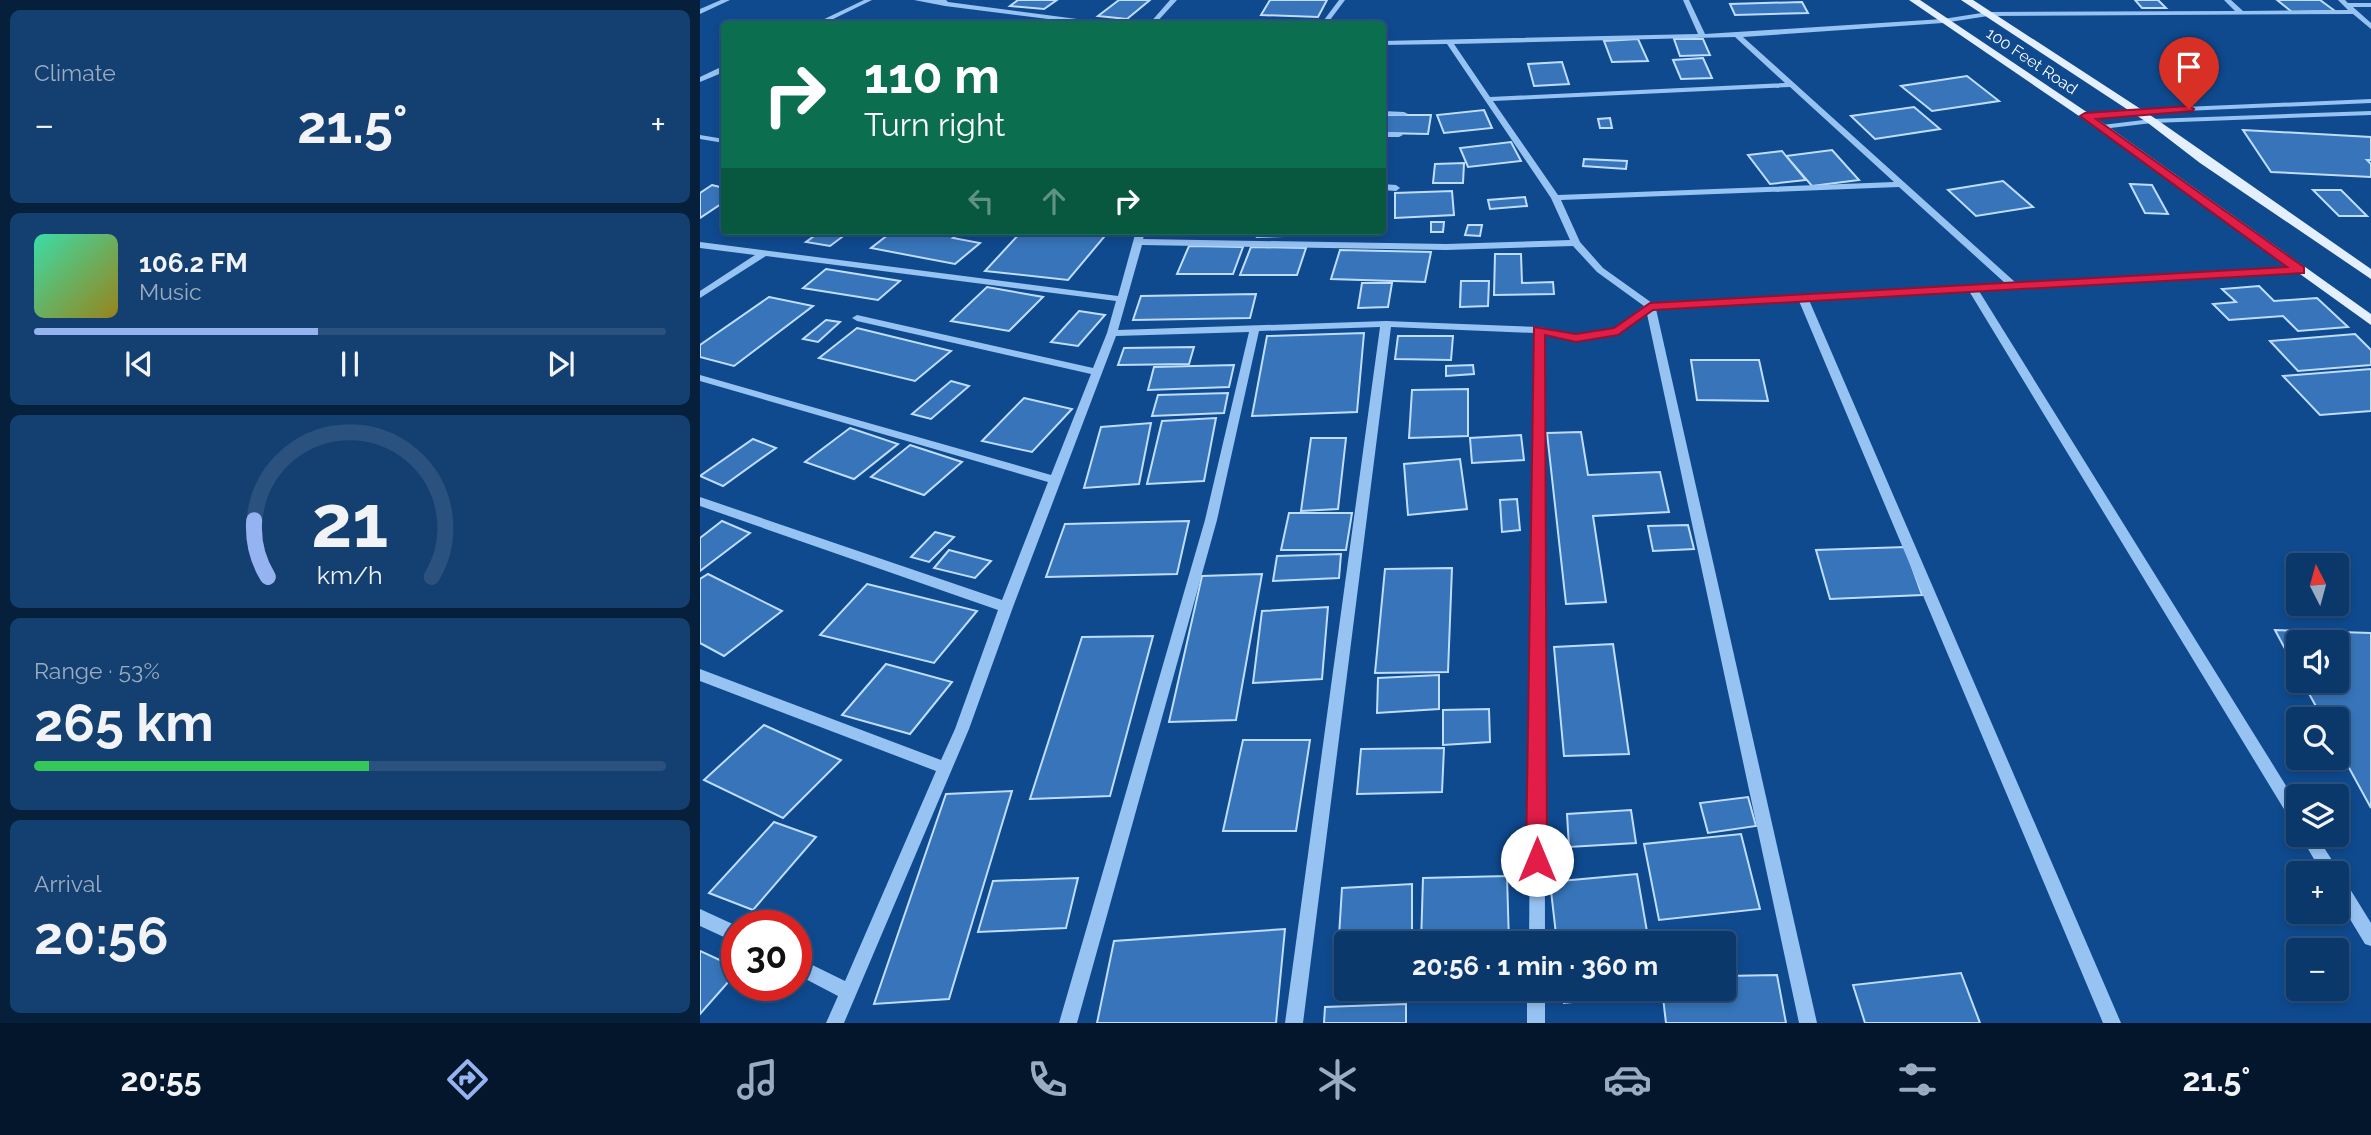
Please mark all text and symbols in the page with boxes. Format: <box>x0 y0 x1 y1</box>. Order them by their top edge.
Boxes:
street label: 100 Feet Road <box>1983 24 2081 99</box>
pin <box>2159 37 2219 109</box>
text: 110 m <box>864 47 1000 104</box>
icon: arrive <box>2170 48 2208 86</box>
icon: right <box>749 49 840 140</box>
text: Climate <box>34 59 116 86</box>
text: 21.5° <box>297 94 408 155</box>
text: − <box>34 102 54 147</box>
text: + <box>650 102 666 147</box>
text: Turn right <box>864 106 1005 143</box>
icon: left <box>962 182 1000 220</box>
icon: ahead <box>1035 182 1073 220</box>
icon: right <box>1108 182 1146 220</box>
text: 106.2 FM <box>139 248 248 278</box>
text: Music <box>139 278 202 305</box>
icon: previous <box>120 345 158 383</box>
icon: pause <box>331 345 369 383</box>
icon: next <box>542 345 580 383</box>
text: 21 <box>311 480 389 565</box>
north arrow <box>2286 553 2348 616</box>
map controls <box>2286 553 2349 1001</box>
text: km/h <box>317 560 383 590</box>
button: sound <box>2286 630 2349 693</box>
text: Range · 53% <box>34 657 160 684</box>
text: 265 km <box>34 692 214 753</box>
button: search <box>2286 707 2349 770</box>
button: layers <box>2286 784 2349 847</box>
position arrow <box>1500 823 1574 897</box>
button: + <box>2286 861 2349 924</box>
text: Arrival <box>34 870 101 897</box>
text: 20:56 <box>34 905 168 966</box>
speed limit sign: 30 <box>721 910 812 1001</box>
button: − <box>2286 938 2349 1001</box>
text: 20:56 · 1 min · 360 m <box>1412 951 1658 981</box>
icon: directions <box>443 1055 492 1104</box>
icon: music <box>733 1055 782 1104</box>
icon: phone <box>1023 1055 1072 1104</box>
icon: climate <box>1313 1055 1362 1104</box>
icon: car <box>1603 1055 1652 1104</box>
icon: filters <box>1893 1055 1942 1104</box>
text: 20:55 <box>121 1061 202 1098</box>
text: 21.5° <box>2183 1061 2250 1098</box>

